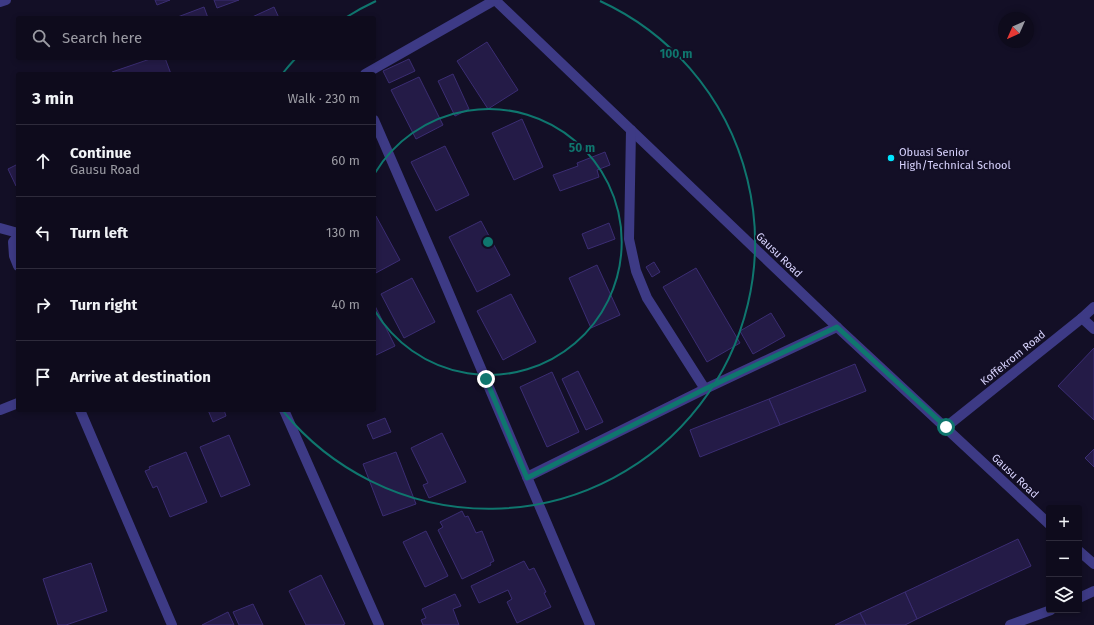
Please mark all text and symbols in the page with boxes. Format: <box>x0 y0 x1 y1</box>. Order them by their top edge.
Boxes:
north arrow <box>998 12 1034 48</box>
search box <box>16 16 376 60</box>
icon: search <box>30 27 52 49</box>
text: Search here <box>62 29 142 47</box>
text: 100 m <box>660 47 692 61</box>
text: 3 min <box>32 88 74 109</box>
text: Walk · 230 m <box>288 91 360 106</box>
text: 50 m <box>569 141 595 155</box>
text: Continue <box>70 144 131 162</box>
place label: Obuasi Senior High/Technical School <box>899 146 1011 172</box>
icon: ahead <box>32 150 54 172</box>
text: 60 m <box>331 153 360 168</box>
marker: Obuasi Senior High/Technical School <box>886 153 896 163</box>
text: Gausu Road <box>70 162 140 177</box>
icon: left <box>32 222 54 244</box>
text: Turn left <box>70 224 128 242</box>
text: 130 m <box>326 225 360 240</box>
street label: Gausu Road <box>753 230 805 280</box>
centre of rings <box>481 235 495 249</box>
icon: right <box>32 294 54 316</box>
text: Turn right <box>70 296 137 314</box>
text: 40 m <box>331 297 360 312</box>
street label: Koffekrom Road <box>978 328 1048 388</box>
icon: arrive <box>32 366 54 388</box>
text: Arrive at destination <box>70 368 211 386</box>
route end <box>477 370 495 388</box>
route start <box>937 418 955 436</box>
street label: Gausu Road <box>989 451 1041 501</box>
map controls <box>1046 505 1082 613</box>
button: + <box>1046 505 1082 541</box>
button: − <box>1046 541 1082 577</box>
button: layers <box>1046 577 1082 613</box>

